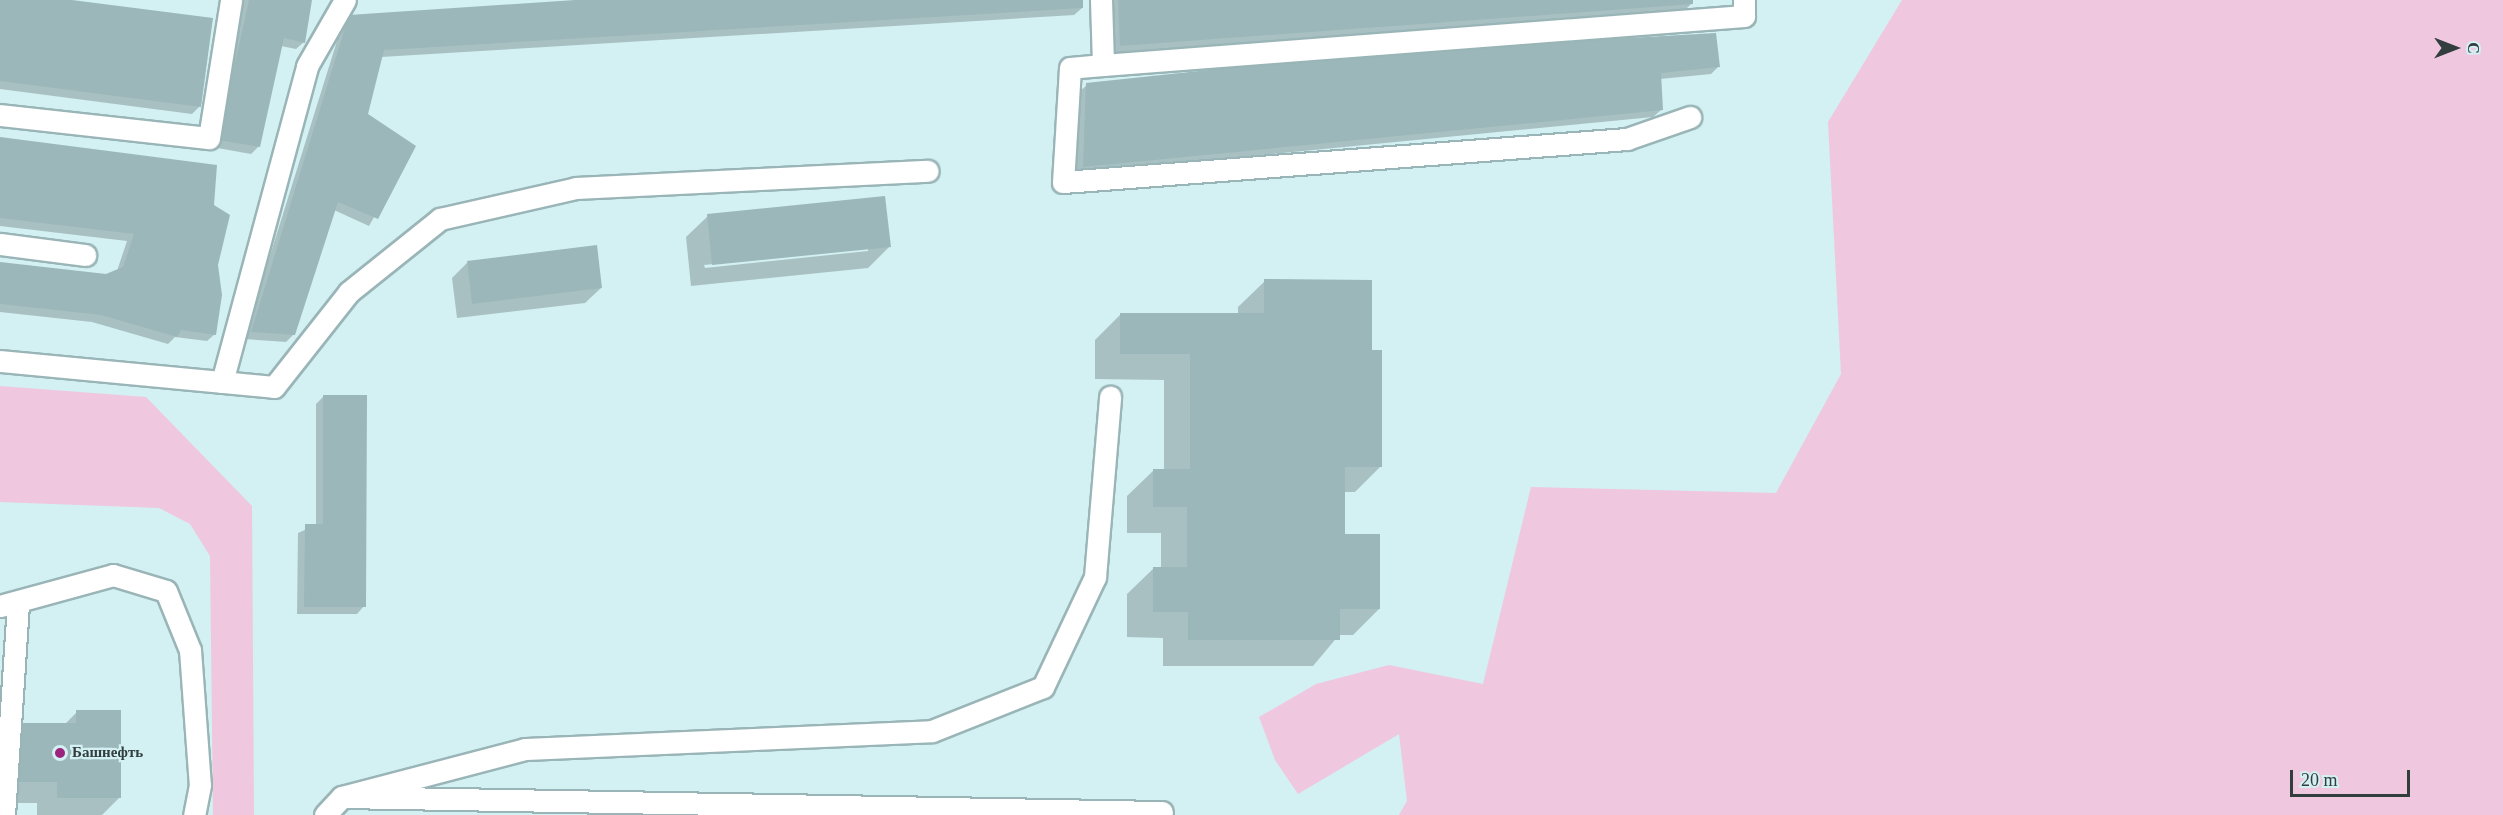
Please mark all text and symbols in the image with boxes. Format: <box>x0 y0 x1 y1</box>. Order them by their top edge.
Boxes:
north arrow <box>2425 18 2485 78</box>
text: С <box>2465 42 2482 54</box>
place label: Башнефть <box>72 744 143 762</box>
marker: Башнефть <box>53 746 67 760</box>
scale bar <box>2293 758 2413 796</box>
text: 20 m <box>2301 770 2338 790</box>

